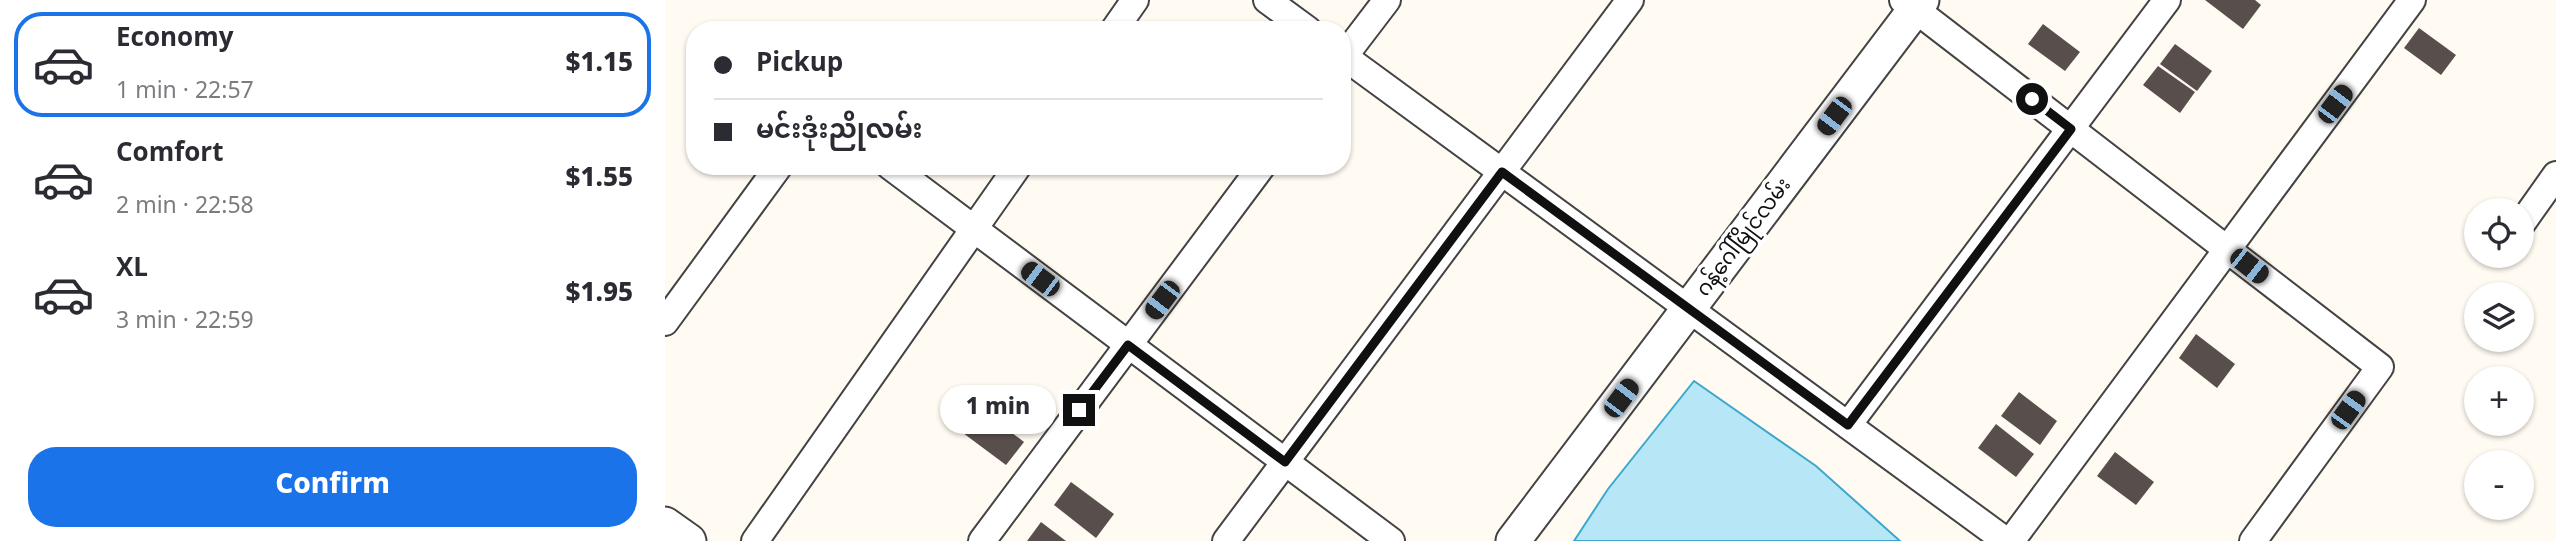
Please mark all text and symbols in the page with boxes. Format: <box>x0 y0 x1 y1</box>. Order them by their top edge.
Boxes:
text: Economy <box>116 12 234 68</box>
icon: car <box>32 33 95 96</box>
text: $1.15 <box>566 37 633 93</box>
text: Pickup <box>756 37 843 93</box>
text: 1 min · 22:57 <box>116 68 254 118</box>
car <box>2314 81 2357 127</box>
route start <box>2016 83 2048 115</box>
car <box>1813 93 1856 139</box>
text: မင်းဒုံးညိုလမ်း <box>756 104 923 160</box>
text: Comfort <box>116 127 223 183</box>
icon: car <box>32 148 95 211</box>
text: $1.55 <box>566 152 633 208</box>
street label: ဂန့်ဂေါ်မြိုင်လမ်း <box>1684 168 1806 309</box>
text: 2 min · 22:58 <box>116 183 254 233</box>
map controls <box>2464 198 2534 520</box>
button: locate <box>2464 198 2534 268</box>
text: XL <box>116 242 148 298</box>
car <box>2226 245 2273 287</box>
car <box>1017 258 1064 300</box>
icon: car <box>32 263 95 326</box>
text: $1.95 <box>566 267 633 323</box>
car <box>1141 277 1184 323</box>
button: layers <box>2464 282 2534 352</box>
text: 3 min · 22:59 <box>116 298 254 348</box>
button: + <box>2464 366 2534 436</box>
car <box>1600 375 1643 421</box>
text: 1 min <box>966 384 1030 434</box>
callout: 1 min <box>939 386 1055 434</box>
car <box>2328 387 2369 433</box>
route end <box>1063 394 1095 426</box>
button: Confirm <box>28 447 637 527</box>
button: − <box>2464 450 2534 520</box>

